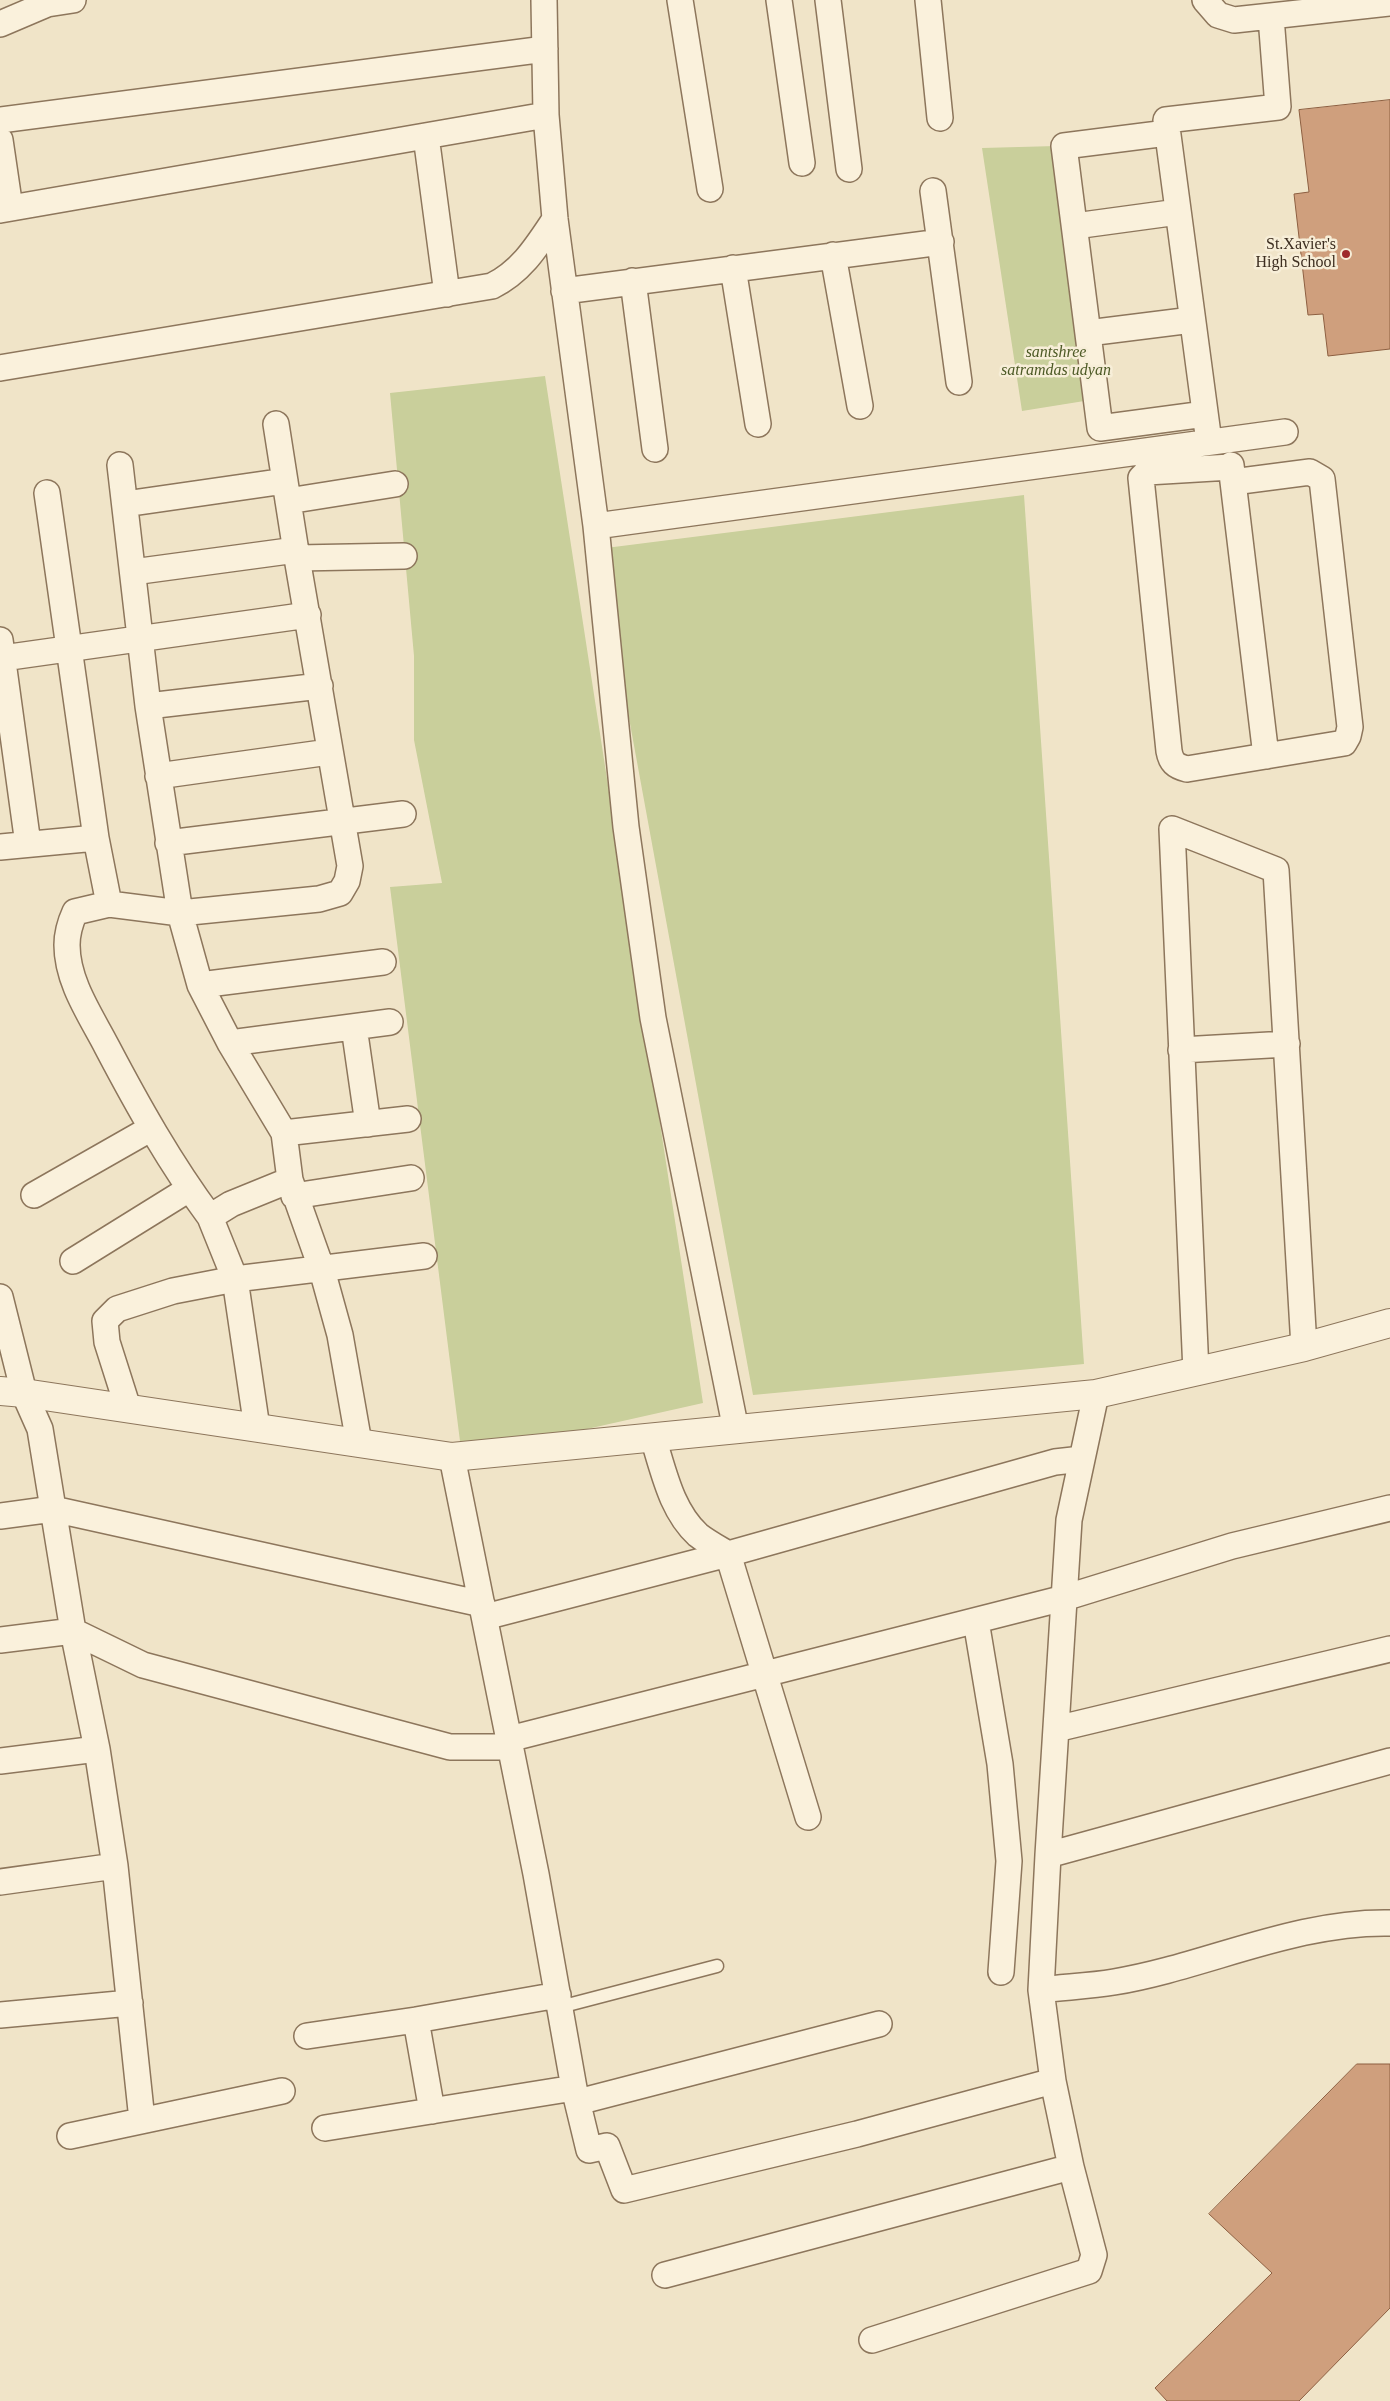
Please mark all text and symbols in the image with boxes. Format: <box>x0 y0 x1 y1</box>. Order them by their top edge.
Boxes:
place label: St.Xavier's High School <box>1256 235 1336 273</box>
marker: St.Xavier's High School <box>1340 248 1352 260</box>
park label: santshree satramdas udyan <box>1001 343 1111 381</box>

